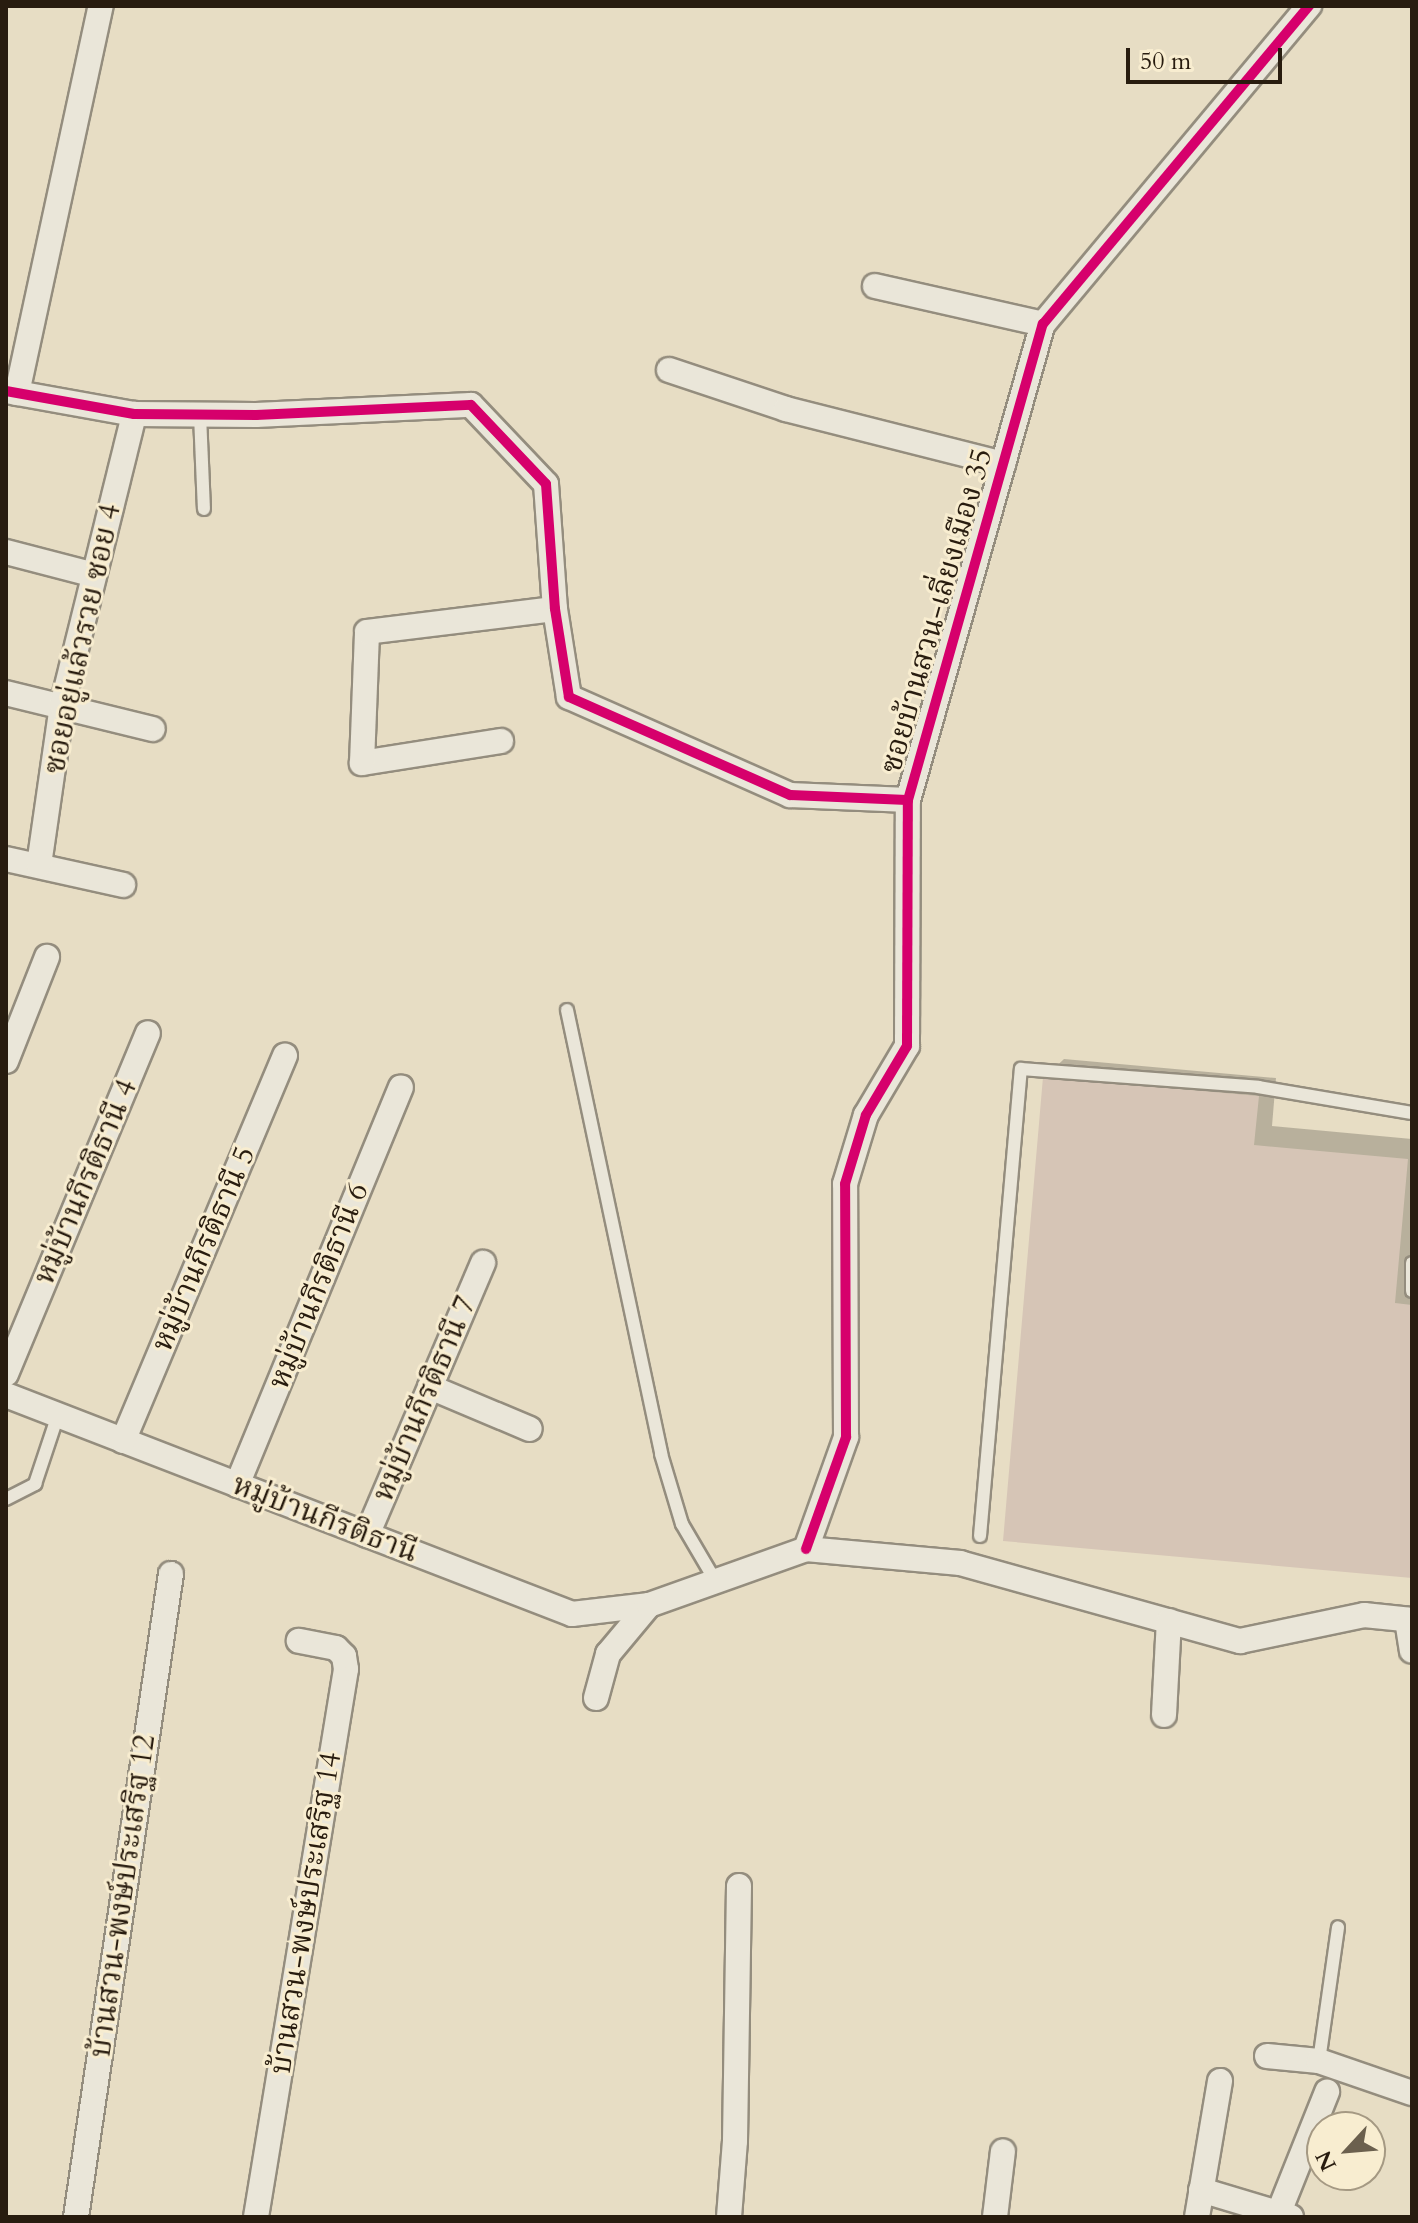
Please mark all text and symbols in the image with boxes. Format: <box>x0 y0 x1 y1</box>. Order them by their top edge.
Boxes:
scale bar <box>1130 32 1286 82</box>
text: 50 m <box>1140 45 1191 78</box>
street label: ซอยบ้านสวน-เลี่ยงเมือง 35 <box>873 444 1001 778</box>
street label: ซอยอยู่แล้วรวย ซอย 4 <box>37 501 129 777</box>
street label: หมู่บ้านกีรติธานี 4 <box>27 1074 145 1290</box>
street label: หมู่บ้านกีรติธานี 5 <box>145 1141 263 1357</box>
street label: หมู่บ้านกีรติธานี 6 <box>261 1178 377 1394</box>
street label: หมู่บ้านกีรติธานี 7 <box>366 1291 484 1507</box>
street label: หมู่บ้านกีรติธานี <box>227 1467 423 1571</box>
street label: บ้านสวน-พงษ์ประเสริฐ 12 <box>83 1732 163 2060</box>
street label: บ้านสวน-พงษ์ประเสริฐ 14 <box>263 1749 349 2077</box>
north arrow <box>1306 2111 1386 2191</box>
text: N <box>1309 2145 1344 2176</box>

